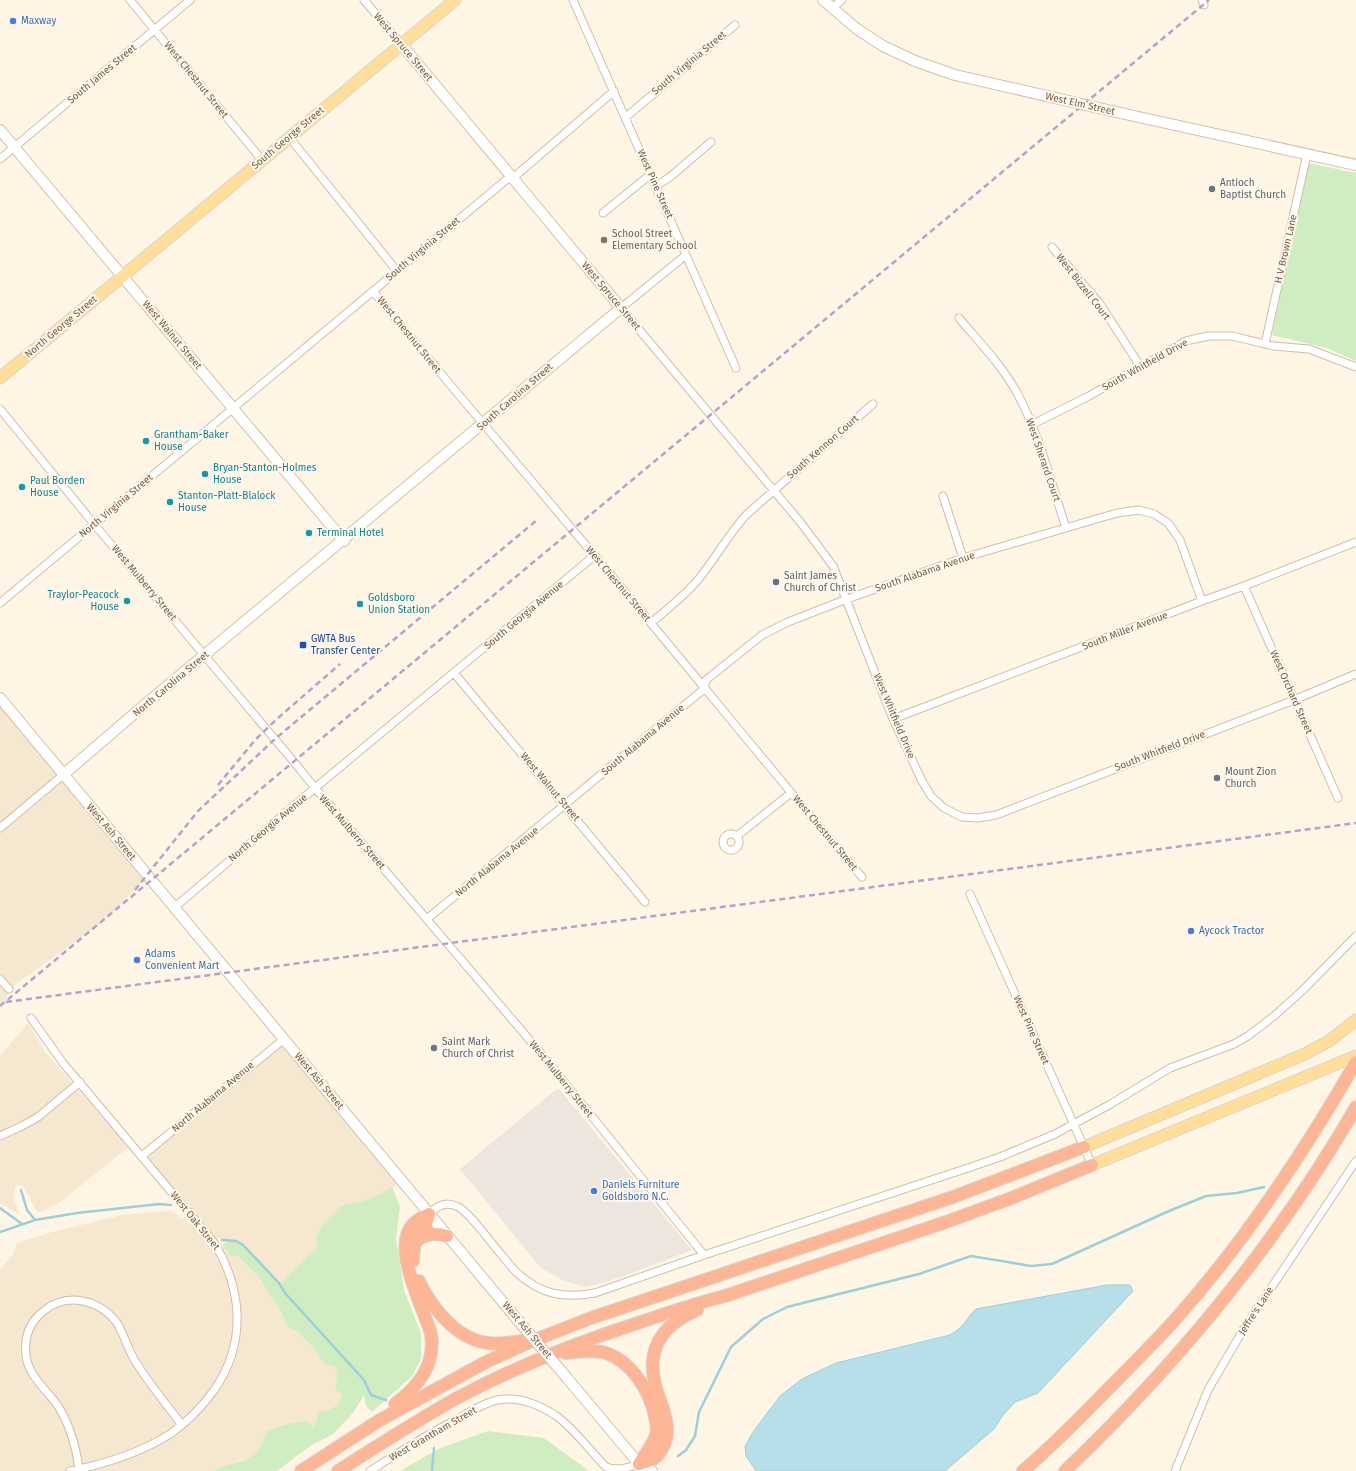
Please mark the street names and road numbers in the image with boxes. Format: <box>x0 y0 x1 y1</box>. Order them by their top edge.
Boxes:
street label: West Spruce Street <box>371 10 435 84</box>
street label: South Virginia Street <box>649 28 729 98</box>
street label: West Chestnut Street <box>162 39 231 121</box>
street label: South James Street <box>65 41 139 106</box>
street label: West Elm Street <box>1044 90 1116 118</box>
street label: South George Street <box>249 104 327 172</box>
street label: West Pine Street <box>634 148 676 221</box>
street label: H V Brown Lane <box>1272 213 1300 285</box>
street label: South Virginia Street <box>383 214 463 284</box>
street label: West Bizzell Court <box>1053 252 1113 323</box>
street label: West Spruce Street <box>579 259 643 333</box>
street label: North George Street <box>23 293 100 361</box>
street label: West Chestnut Street <box>375 294 444 376</box>
street label: West Walnut Street <box>140 298 204 372</box>
street label: South Whitfield Drive <box>1100 336 1190 394</box>
street label: South Carolina Street <box>475 361 556 433</box>
street label: South Kennon Court <box>785 412 862 481</box>
street label: West Sherard Court <box>1023 417 1063 503</box>
street label: North Virginia Street <box>77 471 156 540</box>
street label: West Mulberry Street <box>109 543 179 623</box>
street label: West Chestnut Street <box>583 544 653 624</box>
street label: South Alabama Avenue <box>874 549 976 595</box>
street label: South Georgia Avenue <box>482 578 566 652</box>
street label: South Miller Avenue <box>1080 609 1170 653</box>
street label: North Carolina Street <box>130 648 212 719</box>
street label: West Orchard Street <box>1267 648 1315 736</box>
street label: West Whitfield Drive <box>871 672 917 760</box>
street label: South Alabama Avenue <box>599 702 687 778</box>
street label: South Whitfield Drive <box>1113 728 1207 774</box>
street label: West Walnut Street <box>518 750 582 824</box>
street label: North Georgia Avenue <box>226 792 310 864</box>
street label: West Mulberry Street <box>316 792 388 872</box>
street label: West Chestnut Street <box>790 793 860 873</box>
street label: West Ash Street <box>84 801 139 863</box>
street label: North Alabama Avenue <box>453 825 541 899</box>
street label: West Pine Street <box>1010 994 1052 1067</box>
street label: West Mulberry Street <box>526 1038 596 1120</box>
street label: West Ash Street <box>292 1050 347 1112</box>
street label: North Alabama Avenue <box>169 1059 257 1135</box>
street label: West Oak Street <box>168 1189 222 1253</box>
street label: Jeffre's Lane <box>1236 1285 1276 1337</box>
street label: West Ash Street <box>500 1299 555 1361</box>
street label: West Grantham Street <box>387 1404 479 1464</box>

